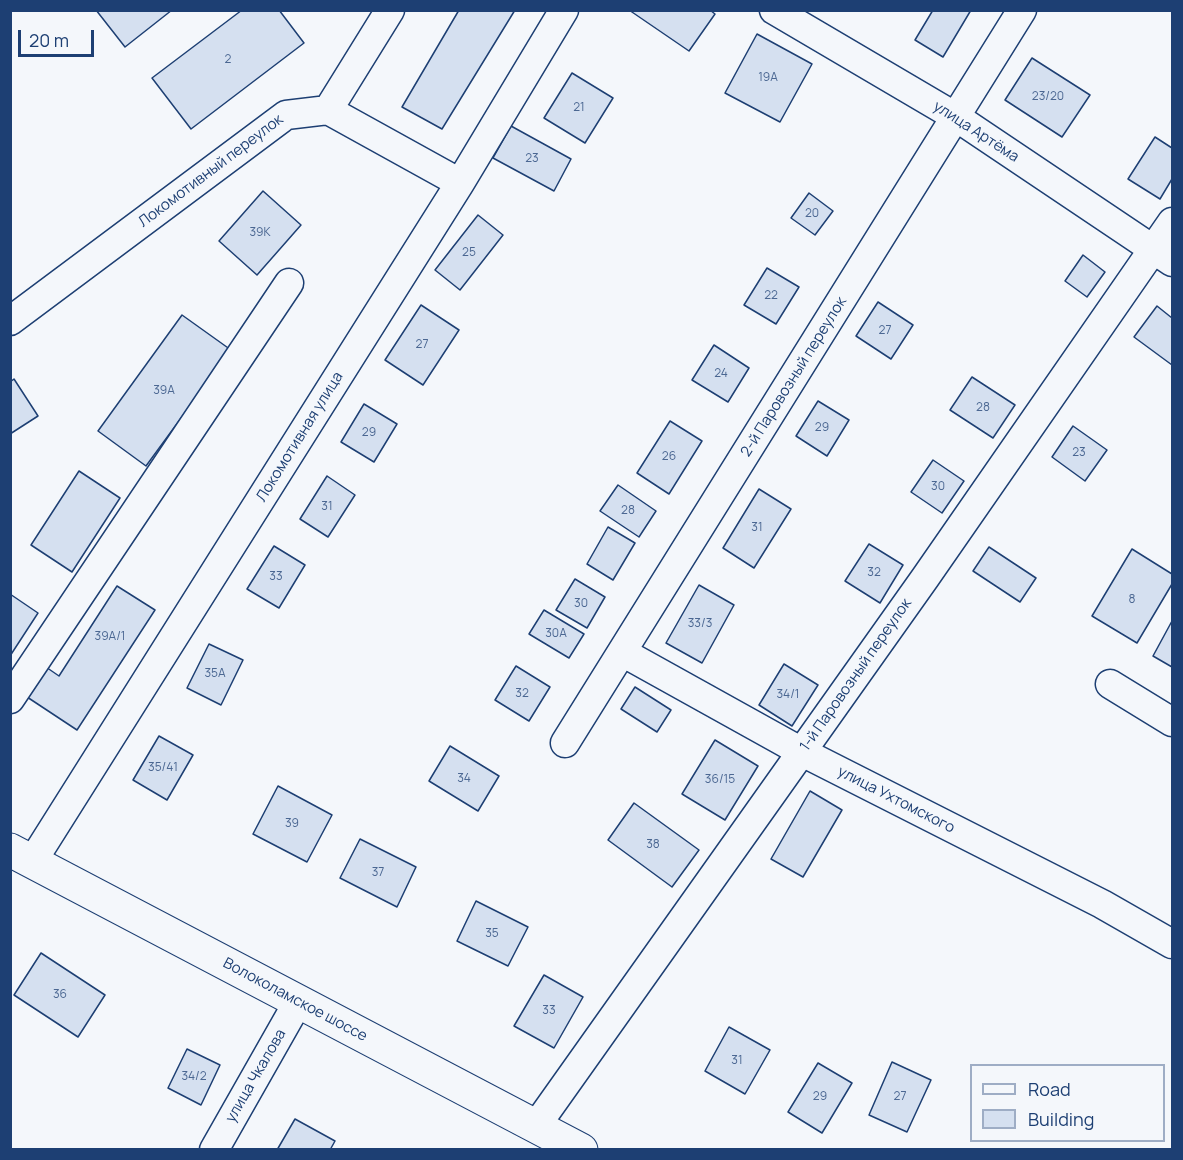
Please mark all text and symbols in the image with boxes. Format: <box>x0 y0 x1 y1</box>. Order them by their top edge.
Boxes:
scale bar <box>21 18 98 56</box>
text: 20 m <box>29 28 69 52</box>
house number: 2 <box>225 53 231 67</box>
house number: 19А <box>758 71 778 85</box>
house number: 23/20 <box>1032 90 1064 104</box>
street label: улица Артёма <box>930 98 1022 166</box>
house number: 21 <box>573 101 585 115</box>
street label: Локомотивный переулок <box>135 111 287 231</box>
house number: 23 <box>525 152 539 166</box>
house number: 20 <box>805 207 819 221</box>
house number: 39К <box>249 226 271 240</box>
house number: 25 <box>462 246 476 260</box>
house number: 22 <box>764 289 778 303</box>
street label: 2-й Паровозный переулок <box>737 294 851 460</box>
house number: 27 <box>879 324 891 338</box>
house number: 27 <box>416 338 428 352</box>
house number: 24 <box>714 367 728 381</box>
street label: Локомотивная улица <box>253 369 347 505</box>
house number: 39А <box>153 384 175 398</box>
house number: 28 <box>976 401 990 415</box>
house number: 29 <box>815 421 829 435</box>
house number: 29 <box>362 426 376 440</box>
house number: 23 <box>1072 446 1086 460</box>
house number: 26 <box>662 450 676 464</box>
house number: 30 <box>931 480 945 494</box>
house number: 31 <box>321 500 333 514</box>
house number: 28 <box>621 504 635 518</box>
house number: 31 <box>751 521 763 535</box>
house number: 32 <box>867 566 881 580</box>
house number: 33 <box>269 570 283 584</box>
house number: 8 <box>1129 593 1135 607</box>
street label: 1-й Паровозный переулок <box>796 595 916 755</box>
house number: 30 <box>574 597 588 611</box>
house number: 33/3 <box>688 617 712 631</box>
house number: 30А <box>545 627 567 641</box>
house number: 39А/1 <box>94 630 126 644</box>
house number: 35А <box>204 667 226 681</box>
house number: 32 <box>515 687 529 701</box>
house number: 34/1 <box>776 688 800 702</box>
house number: 35/41 <box>148 761 178 775</box>
street label: улица Ухтомского <box>834 763 958 837</box>
house number: 34 <box>457 772 471 786</box>
house number: 36/15 <box>705 773 735 787</box>
house number: 39 <box>285 817 299 831</box>
house number: 38 <box>646 838 660 852</box>
house number: 37 <box>372 866 384 880</box>
house number: 35 <box>485 927 499 941</box>
street label: Волоколамское шоссе <box>220 954 370 1046</box>
house number: 36 <box>53 988 67 1002</box>
house number: 33 <box>542 1004 556 1018</box>
street label: улица Чкалова <box>222 1026 290 1126</box>
house number: 31 <box>731 1054 743 1068</box>
legend <box>970 1064 1165 1142</box>
house number: 34/2 <box>181 1070 207 1084</box>
text: Road <box>1028 1077 1071 1101</box>
house number: 29 <box>813 1090 827 1104</box>
house number: 27 <box>894 1090 906 1104</box>
text: Building <box>1028 1107 1094 1131</box>

